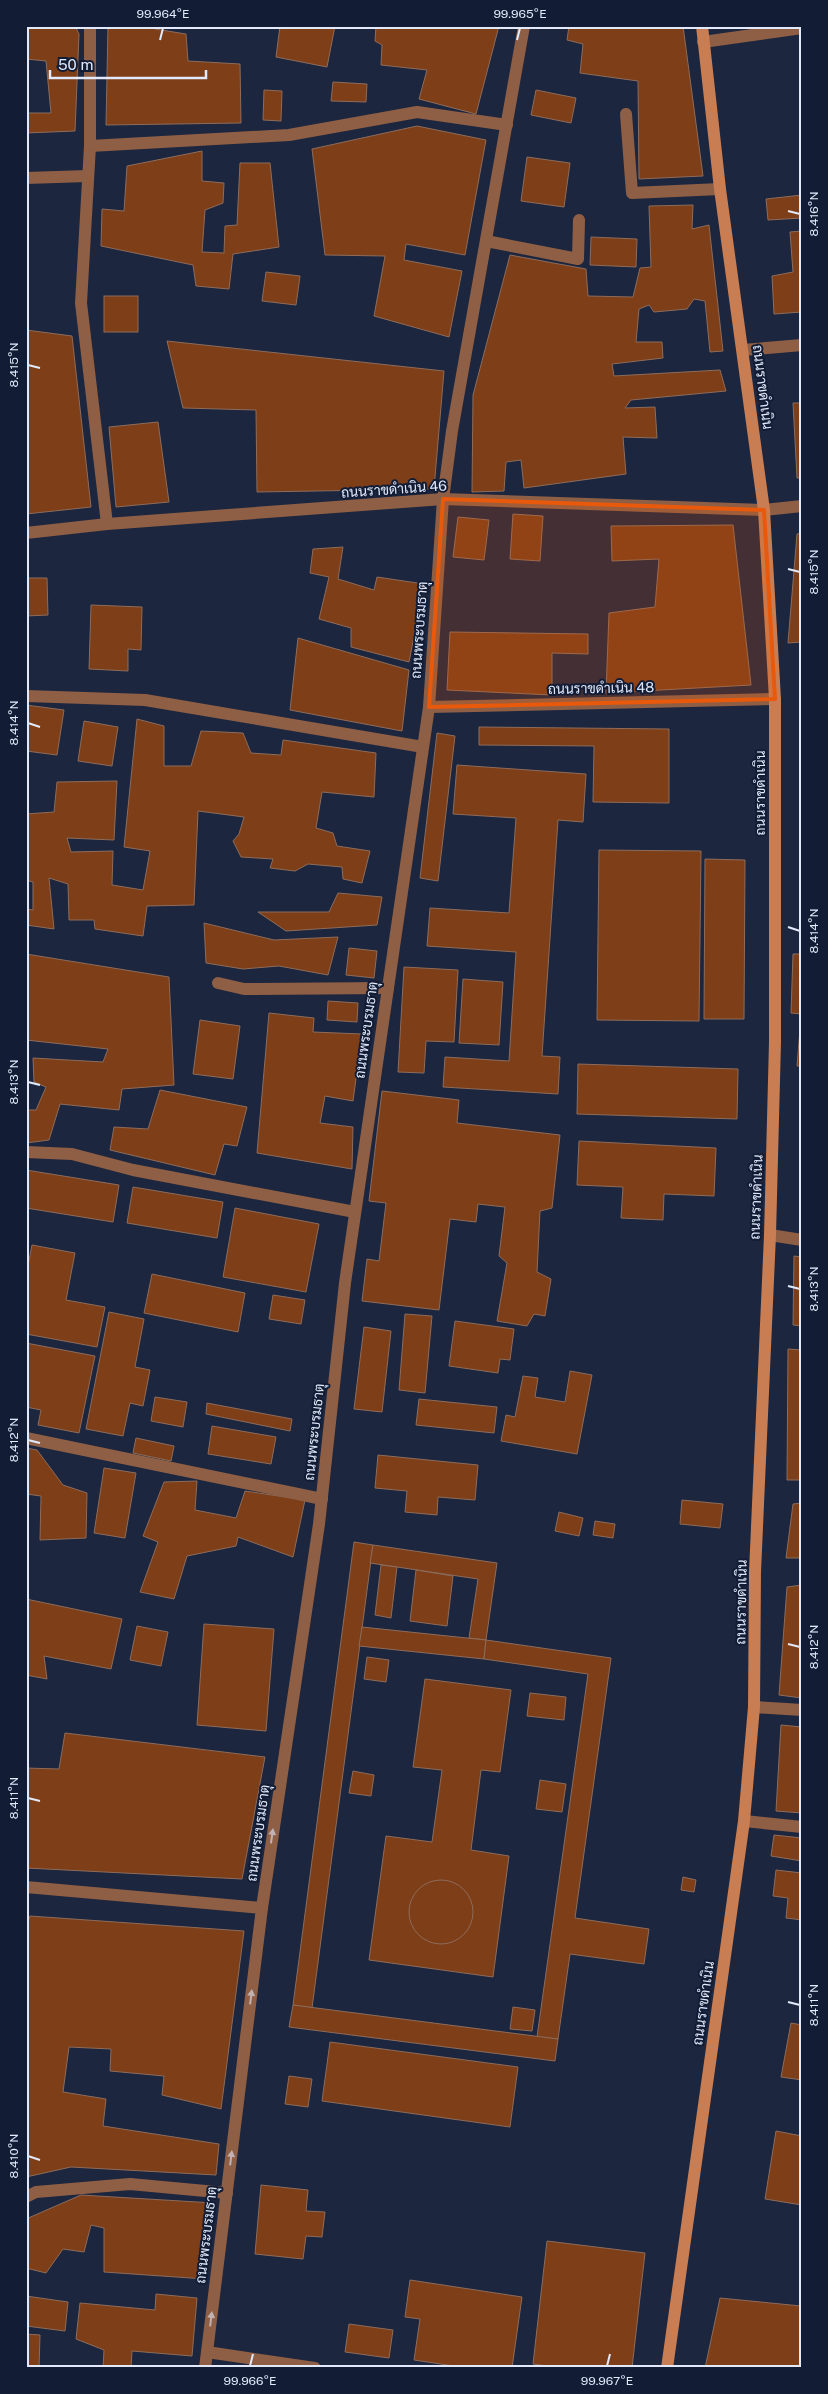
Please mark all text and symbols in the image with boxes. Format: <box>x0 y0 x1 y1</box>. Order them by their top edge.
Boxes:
text: 99.964°E <box>136 7 190 21</box>
text: 99.965°E <box>493 7 547 21</box>
scale bar <box>50 48 206 80</box>
text: 50 m <box>58 56 93 73</box>
text: 8.416°N <box>807 192 821 236</box>
text: 8.415°N <box>7 342 21 388</box>
street label: ถนนราขดำเนิน <box>750 344 776 430</box>
street label: ถนนราขดำเนิน 46 <box>341 477 448 501</box>
text: 8.415°N <box>807 549 821 595</box>
street label: ถนนพระบรมธาตุ <box>408 581 432 679</box>
street label: ถนนราขดำเนิน 48 <box>548 679 654 697</box>
text: 8.414°N <box>7 701 21 745</box>
street label: ถนนราขดำเนิน <box>752 750 768 836</box>
text: 8.414°N <box>807 909 821 953</box>
street label: ถนนพระบรมธาตุ <box>351 981 383 1080</box>
text: 8.413°N <box>7 1060 21 1104</box>
street label: ถนนราขดำเนิน <box>747 1154 765 1240</box>
text: 8.413°N <box>807 1267 821 1311</box>
street label: ถนนพระบรมธาตุ <box>301 1383 329 1482</box>
text: 8.412°N <box>7 1418 21 1462</box>
street label: ถนนราขดำเนิน <box>732 1559 750 1645</box>
text: 8.412°N <box>807 1625 821 1669</box>
text: 8.411°N <box>7 1777 21 1819</box>
street label: ถนนพระบรมธาตุ <box>243 1784 275 1883</box>
one-way arrow <box>269 1827 277 1843</box>
street label: ถนนราขดำเนิน <box>689 1960 717 2046</box>
text: 8.411°N <box>807 1984 821 2026</box>
one-way arrow <box>247 1989 255 2005</box>
text: 8.410°N <box>7 2134 21 2178</box>
one-way arrow <box>227 2150 235 2166</box>
street label: ถนนพระบรมธาตุ <box>192 2186 222 2285</box>
one-way arrow <box>207 2311 215 2327</box>
text: 99.966°E <box>224 2374 276 2388</box>
text: 99.967°E <box>581 2374 633 2388</box>

